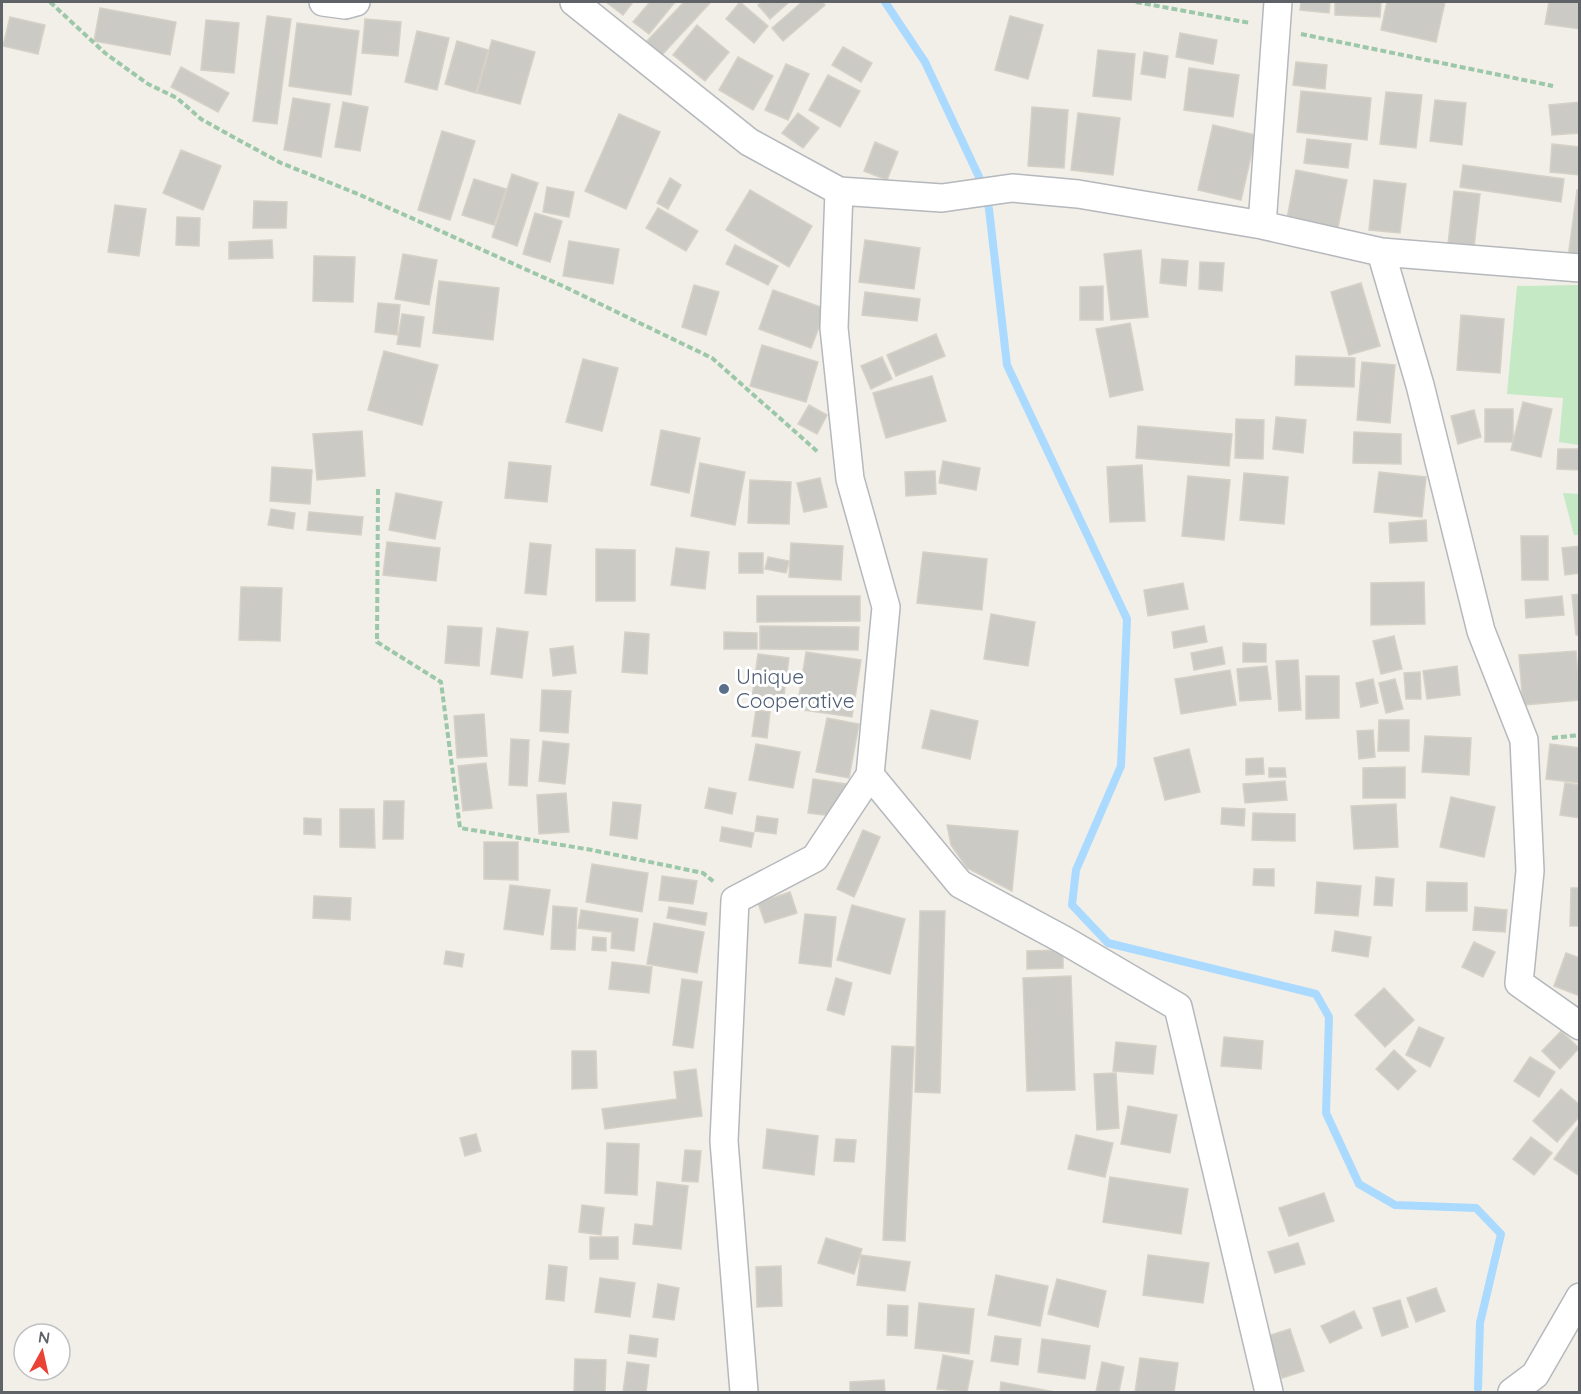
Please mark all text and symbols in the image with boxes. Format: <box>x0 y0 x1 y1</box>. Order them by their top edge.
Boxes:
place label: Unique Cooperative <box>736 663 855 713</box>
marker: Unique Cooperative <box>717 682 731 696</box>
north arrow <box>12 1322 72 1382</box>
text: N <box>37 1326 51 1348</box>

